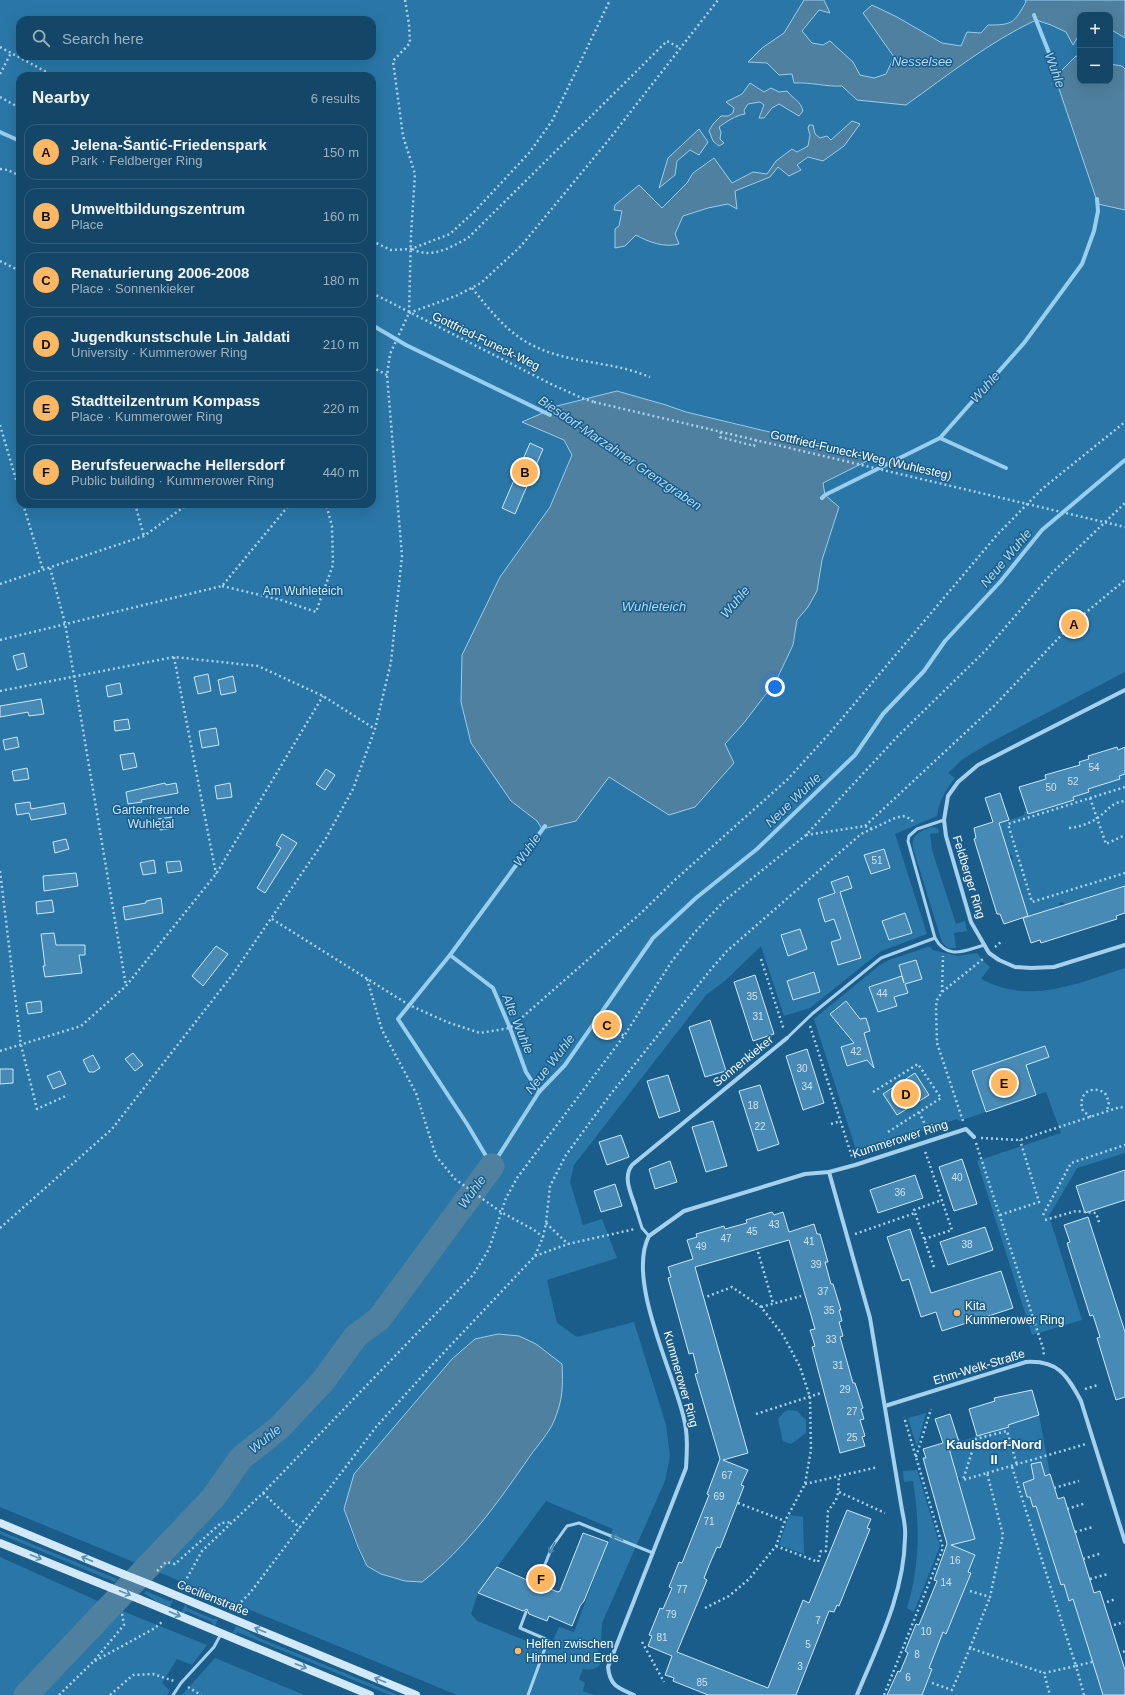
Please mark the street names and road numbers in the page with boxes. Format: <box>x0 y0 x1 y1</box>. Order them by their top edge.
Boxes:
street label: Gottfried-Funeck-Weg <box>430 309 542 373</box>
street label: Gottfried-Funeck-Weg (Wuhlesteg) <box>769 427 953 483</box>
street label: Feldberger Ring <box>950 834 988 920</box>
street label: Sonnenkieker <box>710 1032 776 1090</box>
street label: Kummerower Ring <box>851 1117 949 1161</box>
street label: Kummerower Ring <box>661 1329 701 1429</box>
street label: Ehm-Welk-Straße <box>931 1346 1027 1388</box>
street label: Cecilienstraße <box>175 1577 251 1619</box>

